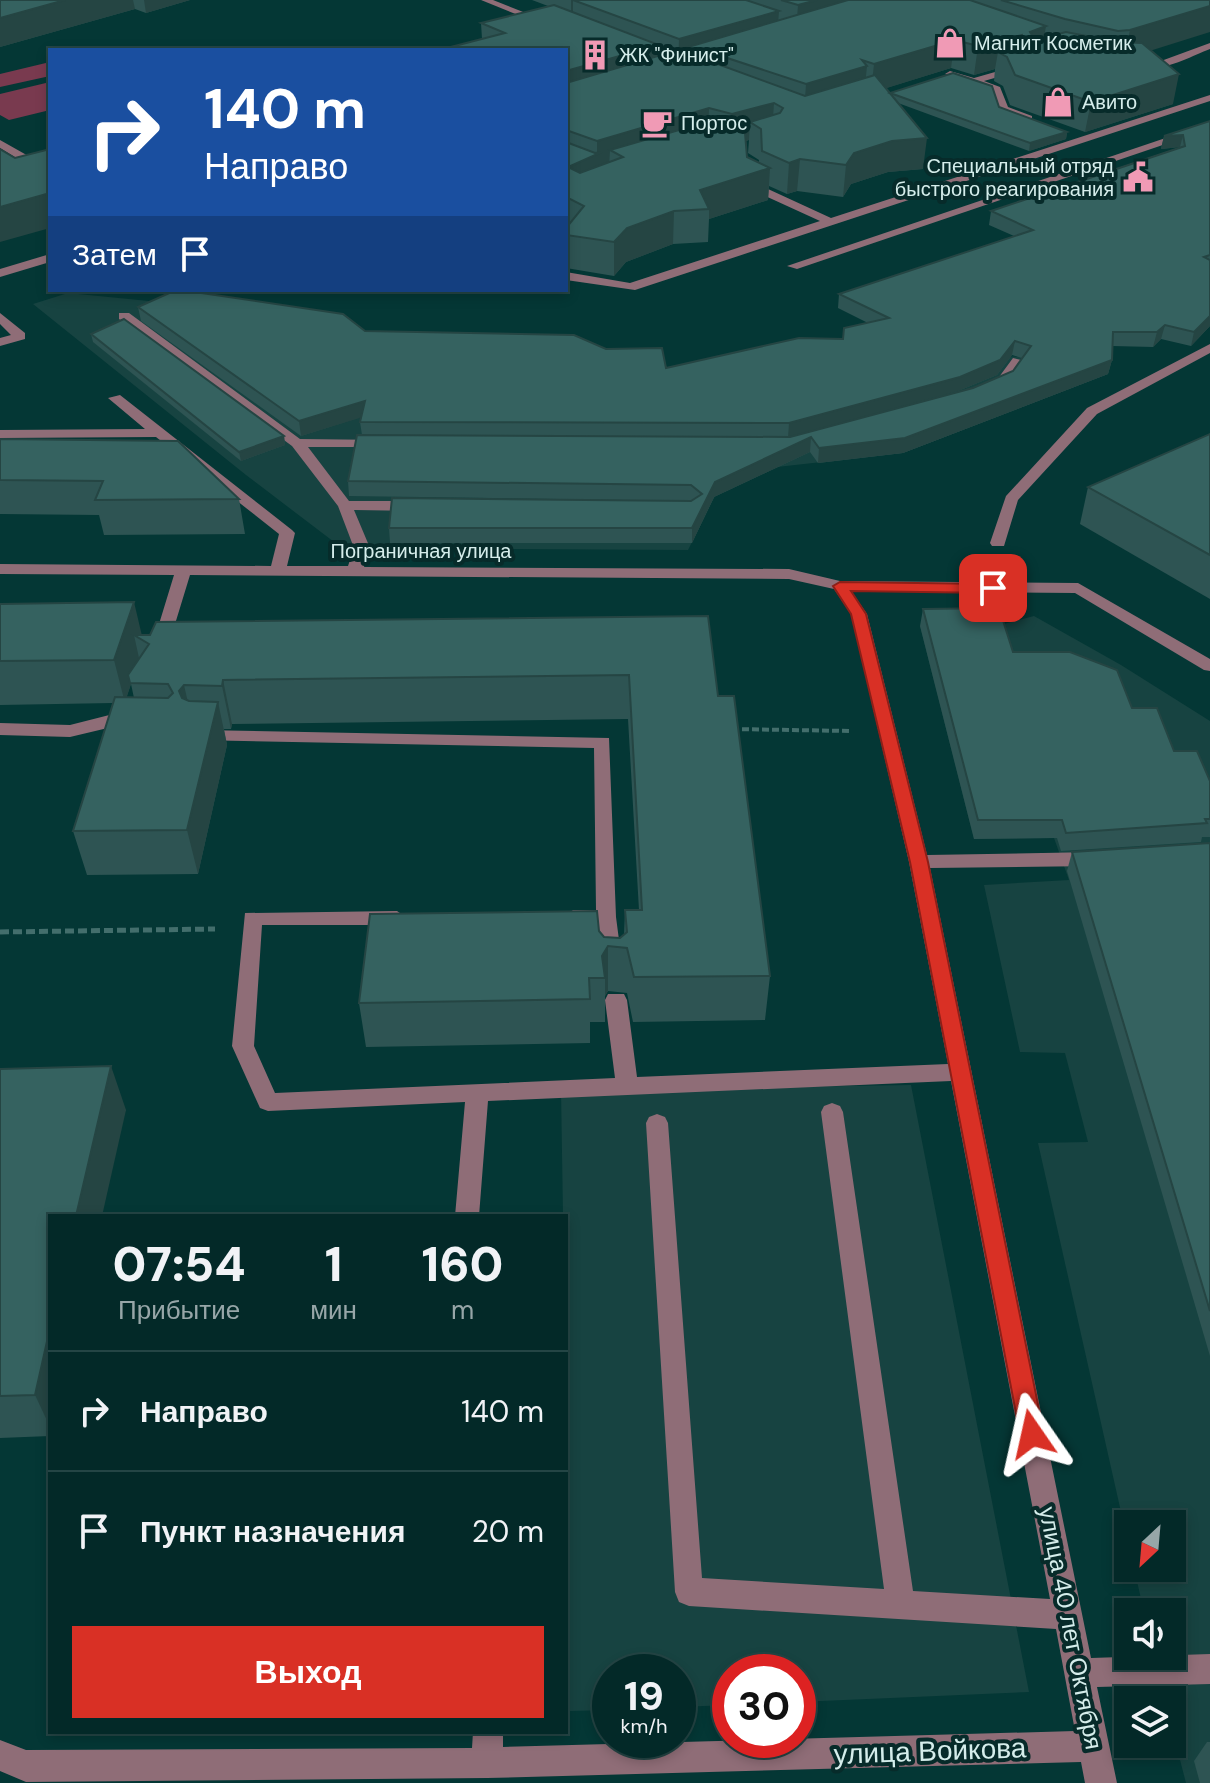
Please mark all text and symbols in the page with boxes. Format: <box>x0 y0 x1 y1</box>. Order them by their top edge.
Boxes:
shop icon: Магнит Косметик <box>933 26 967 60</box>
place label: Магнит Косметик <box>974 30 1132 56</box>
building icon: ЖК "Финист" <box>578 38 612 72</box>
place label: ЖК "Финист" <box>619 42 734 68</box>
text: 140 m <box>204 72 366 145</box>
icon: right <box>72 80 176 184</box>
shop icon: Авито <box>1041 85 1075 119</box>
place label: Авито <box>1082 89 1137 115</box>
cafe icon: Портос <box>640 106 674 140</box>
place label: Портос <box>681 110 747 136</box>
text: Направо <box>204 143 348 190</box>
place label: Специальный отряд быстрого реагирования <box>895 153 1114 202</box>
public building icon: Специальный отряд быстрого реагирования <box>1121 160 1155 194</box>
icon: arrive <box>173 232 217 276</box>
text: Затем <box>72 235 157 274</box>
street label: Пограничная улица <box>331 538 512 564</box>
pin <box>959 554 1027 622</box>
icon: arrive <box>971 566 1015 610</box>
text: 07:54 <box>112 1233 246 1296</box>
text: 1 <box>325 1233 342 1296</box>
text: 160 <box>421 1233 504 1296</box>
text: Прибытие <box>118 1293 240 1327</box>
text: мин <box>310 1293 357 1327</box>
text: m <box>451 1293 474 1327</box>
icon: right <box>72 1389 116 1433</box>
text: Направо <box>140 1392 268 1431</box>
text: 140 m <box>461 1392 544 1431</box>
position arrow <box>990 1392 1074 1476</box>
street label: улица 40 лет Октября <box>1032 1504 1110 1752</box>
icon: arrive <box>72 1509 116 1553</box>
north arrow <box>1114 1510 1186 1582</box>
map controls <box>1114 1510 1186 1758</box>
text: Пункт назначения <box>140 1512 405 1551</box>
text: 20 m <box>472 1512 544 1551</box>
button: sound <box>1114 1598 1186 1670</box>
button: Выход <box>72 1626 544 1718</box>
speed limit sign: 30 <box>712 1654 816 1758</box>
text: 19 <box>624 1670 664 1722</box>
button: layers <box>1114 1686 1186 1758</box>
text: km/h <box>620 1713 668 1739</box>
street label: улица Войкова <box>833 1729 1027 1773</box>

